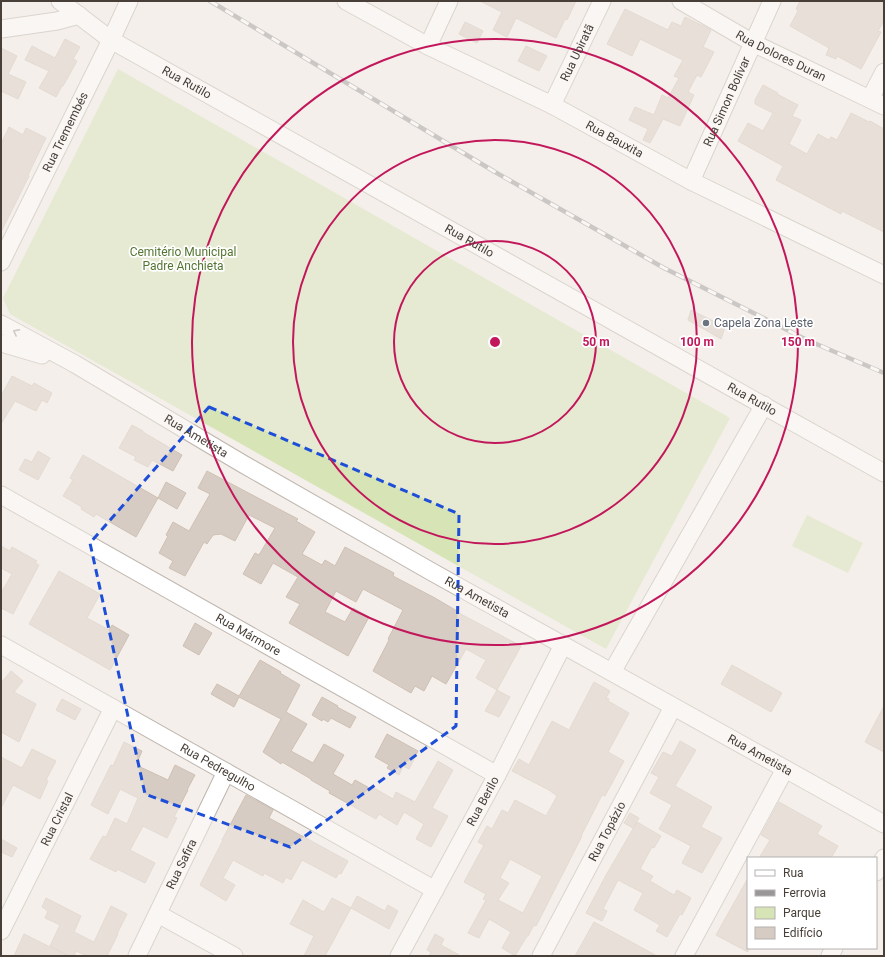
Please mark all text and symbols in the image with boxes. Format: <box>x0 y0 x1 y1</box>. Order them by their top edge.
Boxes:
street label: Rua Ubiratã <box>557 22 597 84</box>
street label: Rua Dolores Duran <box>733 27 828 84</box>
street label: Rua Simon Bolívar <box>700 54 753 149</box>
street label: Rua Rutilo <box>160 63 214 102</box>
street label: Rua Tremembés <box>40 90 91 174</box>
street label: Rua Bauxita <box>583 118 646 161</box>
street label: Rua Rutilo <box>442 221 497 260</box>
park label: Cemitério Municipal Padre Anchieta <box>130 245 236 273</box>
place label: Capela Zona Leste <box>714 316 813 330</box>
marker: Capela Zona Leste <box>701 318 711 328</box>
one-way arrow <box>13 330 20 337</box>
centre of rings <box>488 335 502 349</box>
text: 50 m <box>582 335 610 349</box>
text: 100 m <box>680 335 714 349</box>
text: 150 m <box>781 335 815 349</box>
street label: Rua Rutilo <box>725 380 779 419</box>
street label: Rua Ametista <box>162 412 230 460</box>
street label: Rua Ametista <box>442 574 512 621</box>
street label: Rua Mármore <box>213 611 283 658</box>
street label: Rua Ametista <box>725 731 795 779</box>
street label: Rua Pedregulho <box>178 741 258 794</box>
street label: Rua Berilo <box>464 774 502 828</box>
street label: Rua Cristal <box>38 790 76 848</box>
street label: Rua Topázio <box>585 799 629 864</box>
street label: Rua Safira <box>163 837 200 892</box>
legend <box>747 857 877 949</box>
text: Rua <box>783 866 804 880</box>
text: Ferrovia <box>783 886 826 900</box>
text: Parque <box>783 906 821 920</box>
text: Edifício <box>783 926 823 940</box>

